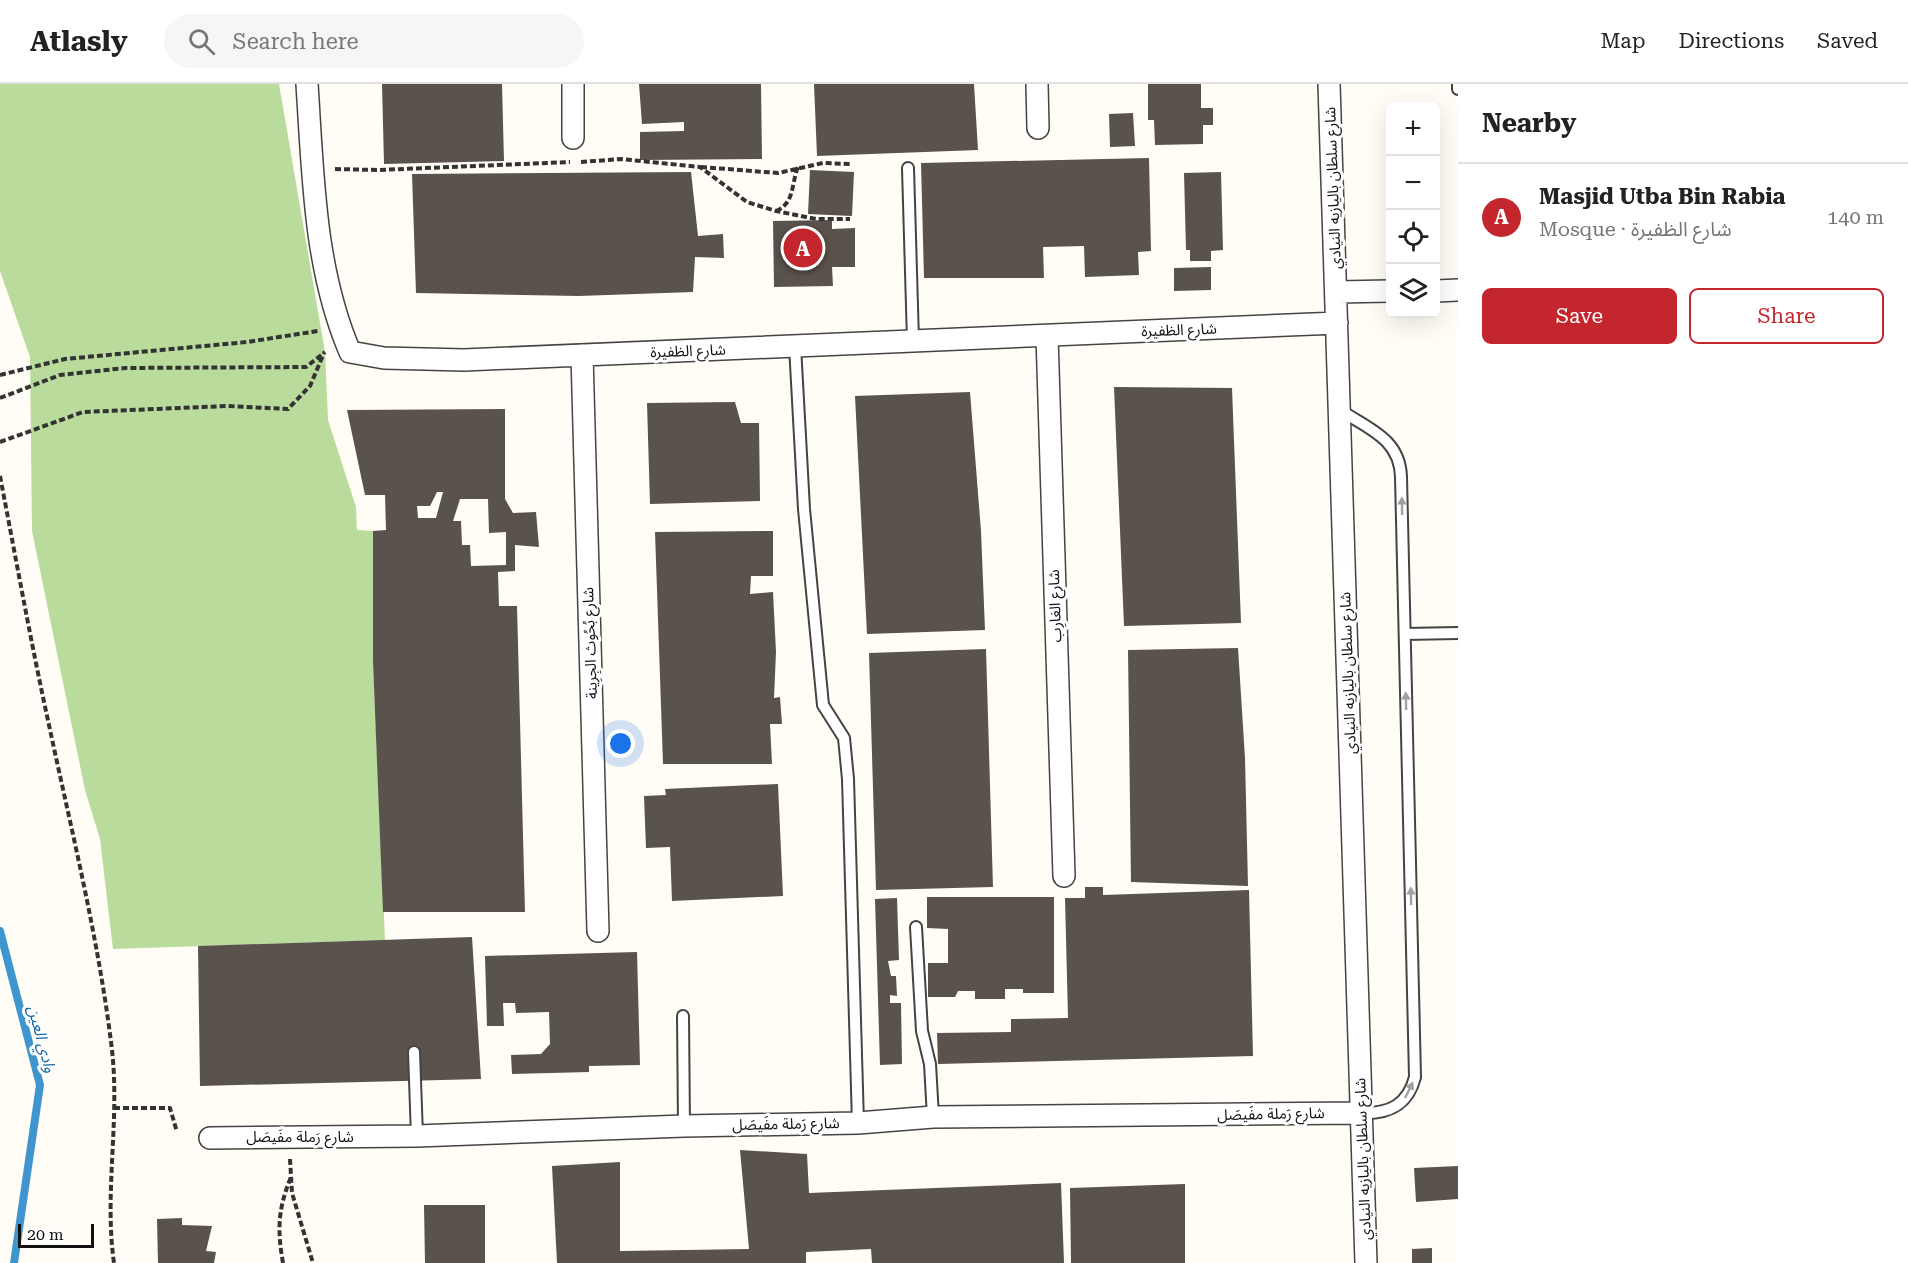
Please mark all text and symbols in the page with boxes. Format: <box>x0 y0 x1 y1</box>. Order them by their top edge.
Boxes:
search box <box>164 14 584 68</box>
text: Atlasly <box>30 25 128 58</box>
icon: search <box>185 25 218 58</box>
text: Search here <box>233 29 359 54</box>
text: Map <box>1601 29 1645 53</box>
text: Directions <box>1678 29 1784 53</box>
text: Saved <box>1817 29 1878 53</box>
map controls <box>1386 102 1440 318</box>
button: + <box>1386 102 1440 156</box>
street label: شارع سلطان باليازيه النيادي <box>1321 106 1348 269</box>
text: Nearby <box>1482 108 1576 138</box>
button: − <box>1386 156 1440 210</box>
text: Masjid Utba Bin Rabia <box>1539 184 1786 209</box>
text: A <box>1494 205 1509 229</box>
text: 140 m <box>1827 205 1884 229</box>
button: locate <box>1386 210 1440 264</box>
text: Mosque · شارع الظفيرة <box>1539 217 1732 241</box>
pin: A <box>784 226 822 270</box>
button: layers <box>1386 264 1440 318</box>
button: Save <box>1482 288 1677 344</box>
button: Share <box>1689 288 1884 344</box>
street label: شارع الظفيرة <box>1141 320 1217 343</box>
street label: شارع الظفيرة <box>650 341 726 364</box>
one-way arrow <box>1397 497 1407 516</box>
street label: شارع الغارِب <box>1045 569 1068 643</box>
street label: شارع بُحُوث الجِرِينة <box>579 586 604 699</box>
street label: شارع سلطان باليازيه النيادي <box>1336 591 1363 754</box>
one-way arrow <box>1402 692 1411 711</box>
your location <box>606 729 635 758</box>
one-way arrow <box>1406 887 1416 906</box>
water label: وادي العين <box>20 1003 60 1076</box>
street label: شارع سلطان باليازيه النيادي <box>1351 1077 1378 1240</box>
one-way arrow <box>1405 1081 1414 1098</box>
street label: شارع رَملة مفَيصَل <box>1217 1104 1325 1127</box>
street label: شارع رَملة مفَيصَل <box>732 1114 840 1137</box>
street label: شارع رَملة مفَيصَل <box>246 1128 354 1149</box>
scale bar <box>18 1221 94 1248</box>
text: 20 m <box>27 1225 64 1244</box>

